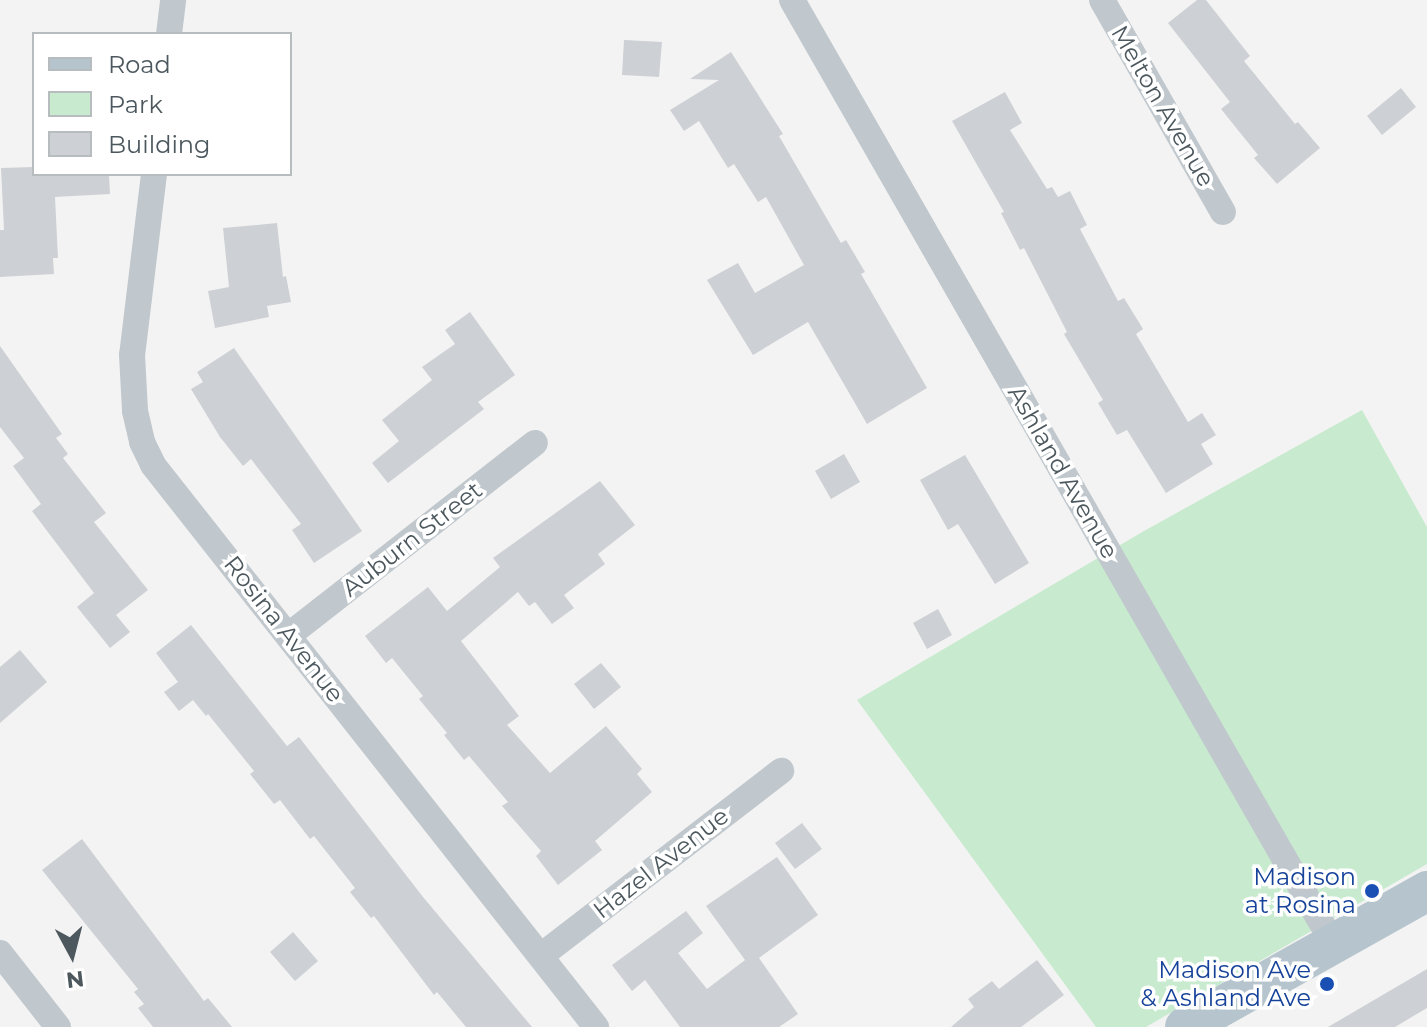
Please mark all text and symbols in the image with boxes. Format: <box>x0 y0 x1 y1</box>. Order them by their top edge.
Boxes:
street label: Melton Avenue <box>1105 20 1221 192</box>
legend <box>32 32 292 176</box>
text: Road <box>108 50 171 79</box>
text: Park <box>108 90 163 119</box>
text: Building <box>108 130 211 159</box>
street label: Ashland Avenue <box>1002 380 1124 564</box>
street label: Auburn Street <box>336 475 488 603</box>
street label: Rosina Avenue <box>218 550 350 708</box>
street label: Hazel Avenue <box>588 801 734 925</box>
place label: Madison at Rosina <box>1245 863 1356 919</box>
marker: Madison at Rosina <box>1363 882 1381 900</box>
north arrow <box>32 915 112 995</box>
place label: Madison Ave & Ashland Ave <box>1141 956 1311 1012</box>
text: N <box>65 965 85 994</box>
marker: Madison Ave & Ashland Ave <box>1318 975 1336 993</box>

